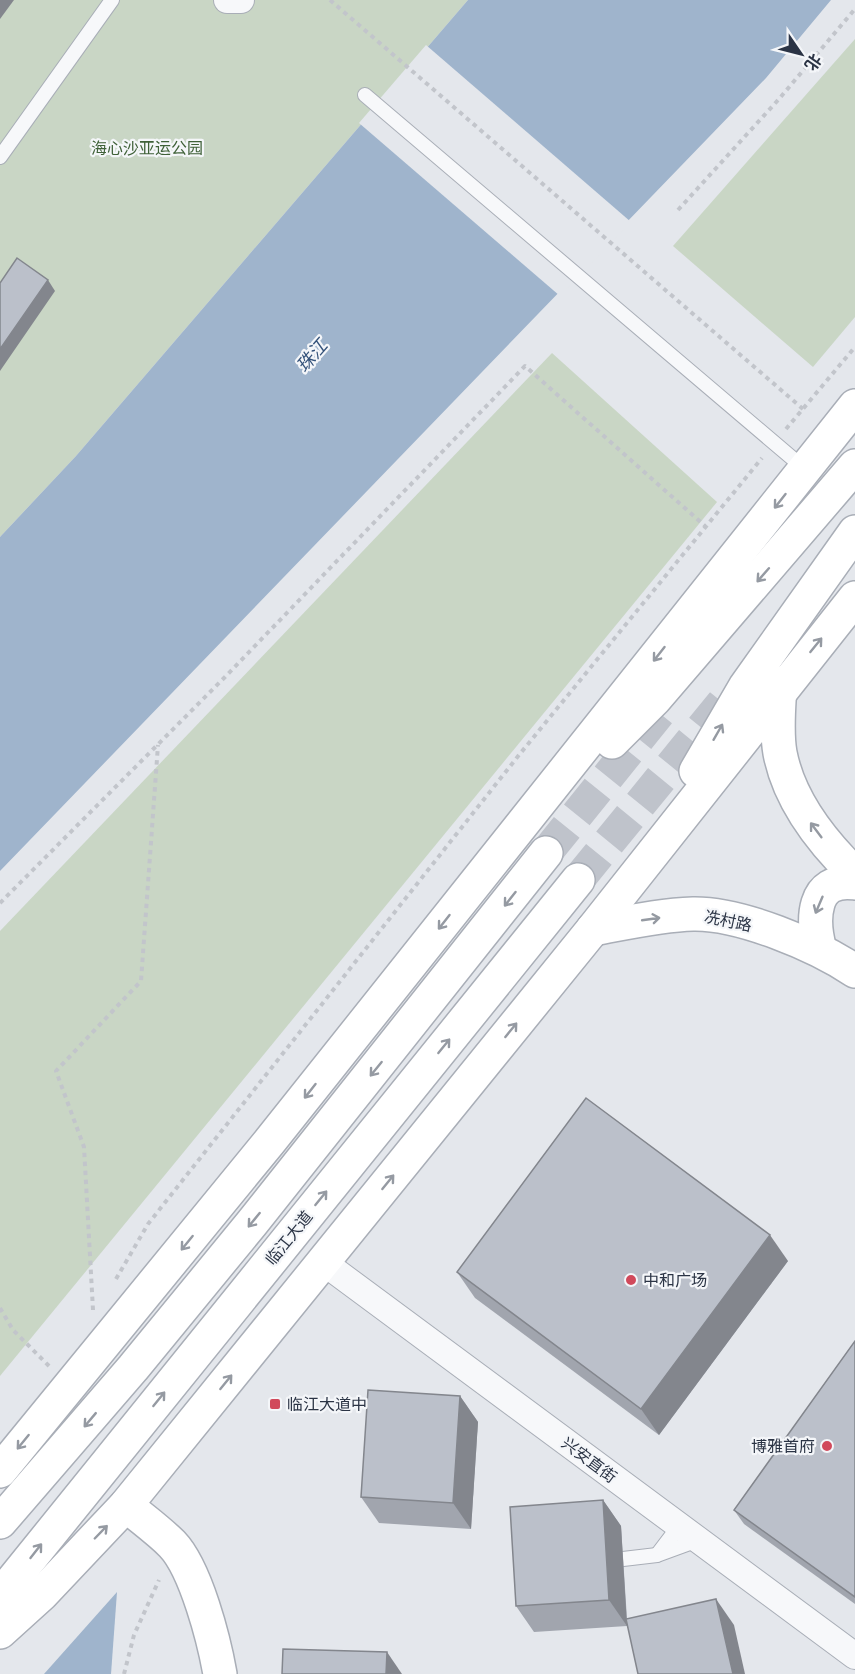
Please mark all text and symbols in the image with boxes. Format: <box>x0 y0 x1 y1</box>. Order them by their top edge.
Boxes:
north arrow <box>771 24 831 84</box>
text: 北 <box>801 51 824 74</box>
park label: 海心沙亚运公园 <box>91 140 203 157</box>
water label: 珠江 <box>293 334 333 376</box>
one-way arrow <box>773 493 786 509</box>
one-way arrow <box>757 567 770 583</box>
one-way arrow <box>810 637 823 653</box>
one-way arrow <box>653 646 666 662</box>
one-way arrow <box>712 724 724 741</box>
one-way arrow <box>810 823 823 839</box>
one-way arrow <box>503 891 516 907</box>
one-way arrow <box>813 895 824 913</box>
street label: 冼村路 <box>703 908 753 934</box>
one-way arrow <box>640 913 660 924</box>
one-way arrow <box>437 914 451 929</box>
one-way arrow <box>505 1022 518 1038</box>
one-way arrow <box>437 1039 450 1055</box>
one-way arrow <box>369 1060 382 1076</box>
one-way arrow <box>303 1083 316 1099</box>
one-way arrow <box>382 1174 395 1190</box>
one-way arrow <box>315 1190 328 1206</box>
street label: 临江大道 <box>262 1208 316 1268</box>
one-way arrow <box>247 1212 260 1228</box>
one-way arrow <box>180 1234 193 1250</box>
place label: 中和广场 <box>643 1272 707 1289</box>
marker: 中和广场 <box>624 1273 638 1287</box>
one-way arrow <box>219 1375 233 1390</box>
one-way arrow <box>152 1391 165 1407</box>
place label: 临江大道中 <box>287 1396 367 1413</box>
marker: 临江大道中 <box>268 1397 282 1411</box>
one-way arrow <box>83 1412 96 1428</box>
one-way arrow <box>17 1434 30 1450</box>
street label: 兴安直街 <box>558 1434 620 1486</box>
place label: 博雅首府 <box>751 1438 815 1455</box>
marker: 博雅首府 <box>820 1439 834 1453</box>
one-way arrow <box>94 1525 108 1540</box>
one-way arrow <box>30 1543 43 1559</box>

